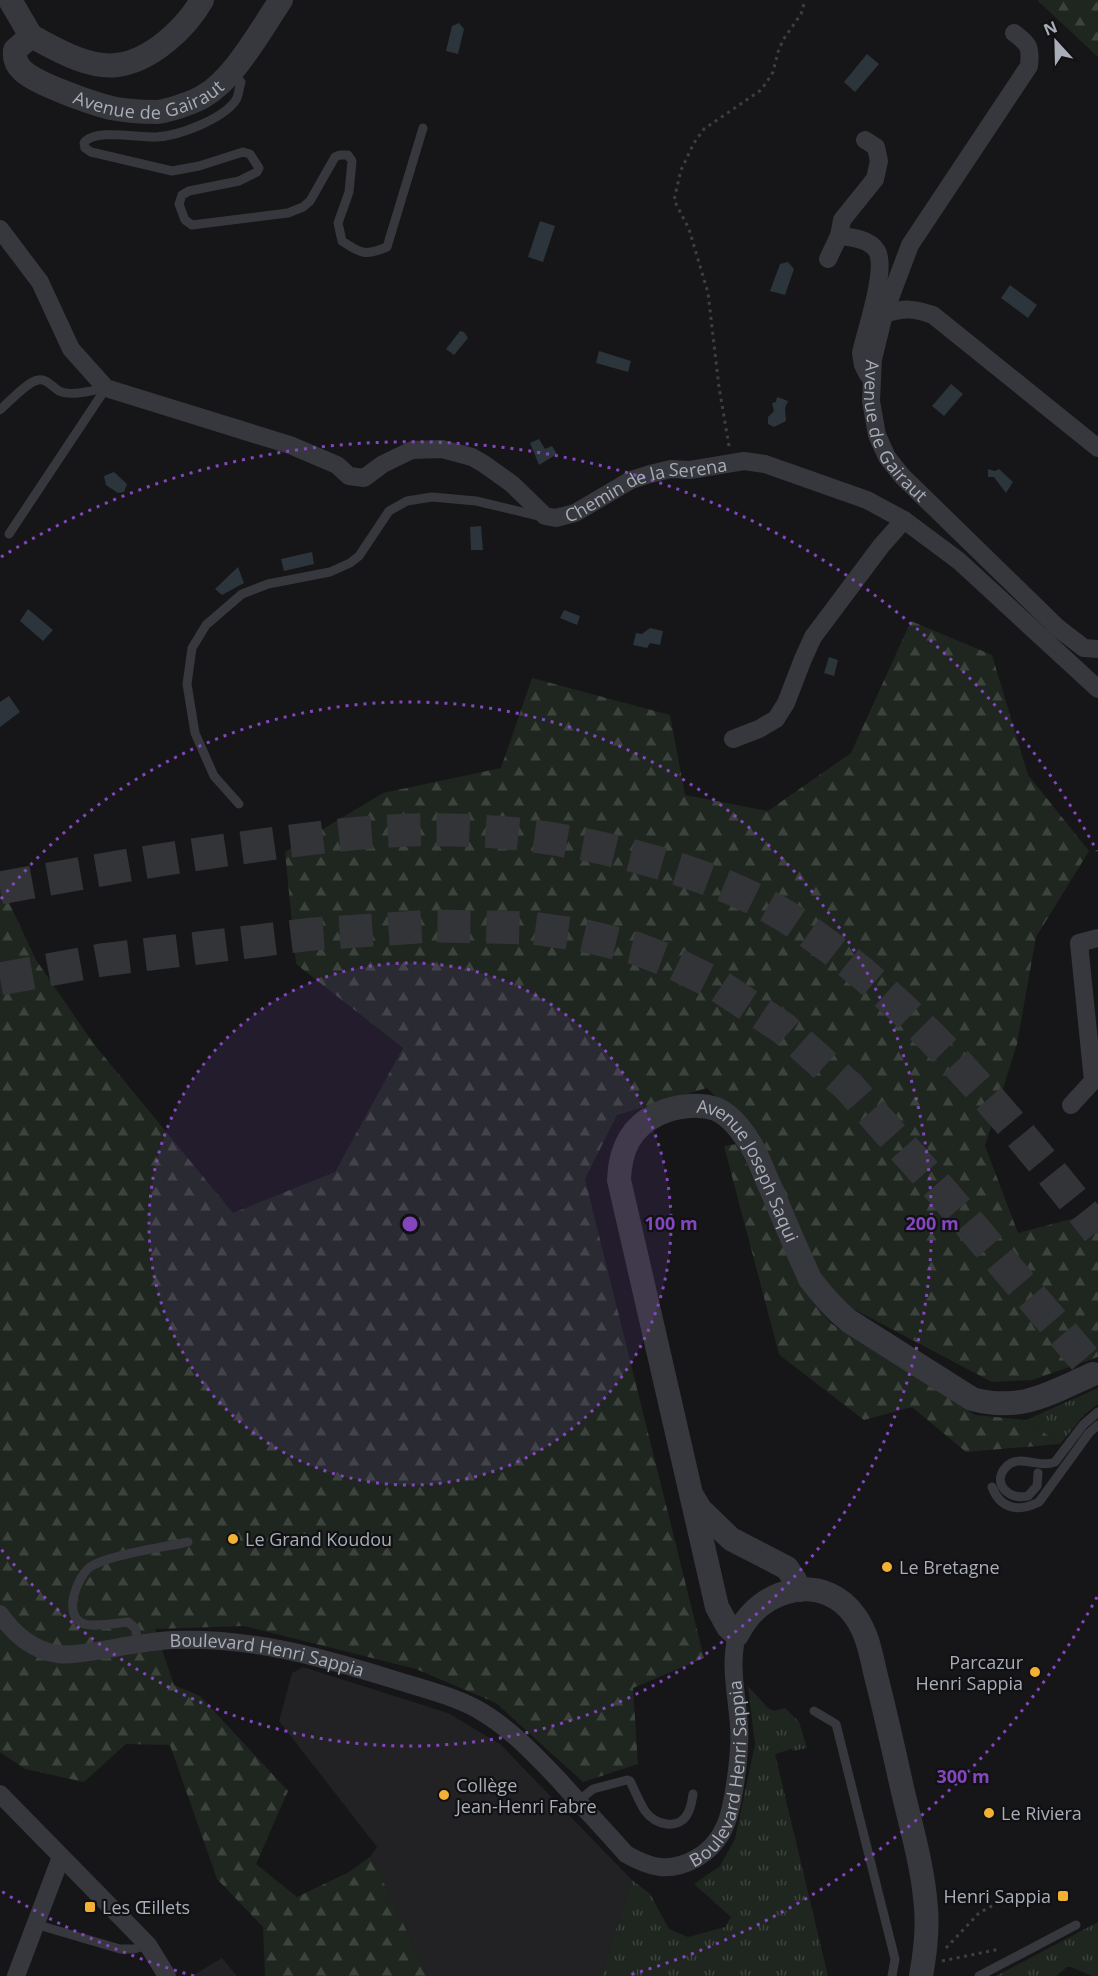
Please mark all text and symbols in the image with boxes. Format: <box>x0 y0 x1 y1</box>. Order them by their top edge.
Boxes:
north arrow <box>1026 12 1086 72</box>
text: N <box>1040 15 1061 41</box>
street label: Avenue de Gairaut <box>70 74 229 124</box>
street label: Avenue de Gairaut <box>859 359 933 507</box>
street label: Chemin de la Serena <box>562 452 729 527</box>
street label: Avenue Joseph Saqui <box>696 1094 804 1246</box>
text: 100 m <box>644 1211 698 1235</box>
text: 200 m <box>905 1211 959 1235</box>
centre of rings <box>400 1214 420 1234</box>
place label: Le Grand Koudou <box>245 1527 392 1551</box>
marker: Le Grand Koudou <box>226 1532 240 1546</box>
place label: Le Bretagne <box>899 1555 1000 1579</box>
marker: Le Bretagne <box>880 1560 894 1574</box>
street label: Boulevard Henri Sappia <box>169 1628 367 1682</box>
place label: Parcazur Henri Sappia <box>916 1650 1024 1695</box>
marker: Parcazur Henri Sappia <box>1028 1665 1042 1679</box>
street label: Boulevard Henri Sappia <box>685 1679 751 1872</box>
text: 300 m <box>936 1764 990 1788</box>
place label: Collège Jean-Henri Fabre <box>454 1773 597 1818</box>
marker: Collège Jean-Henri Fabre <box>437 1788 451 1802</box>
place label: Le Riviera <box>1001 1801 1082 1825</box>
marker: Le Riviera <box>982 1806 996 1820</box>
place label: Henri Sappia <box>944 1884 1051 1908</box>
marker: Henri Sappia <box>1056 1889 1070 1903</box>
place label: Les Œillets <box>102 1895 190 1919</box>
marker: Les Œillets <box>83 1900 97 1914</box>

